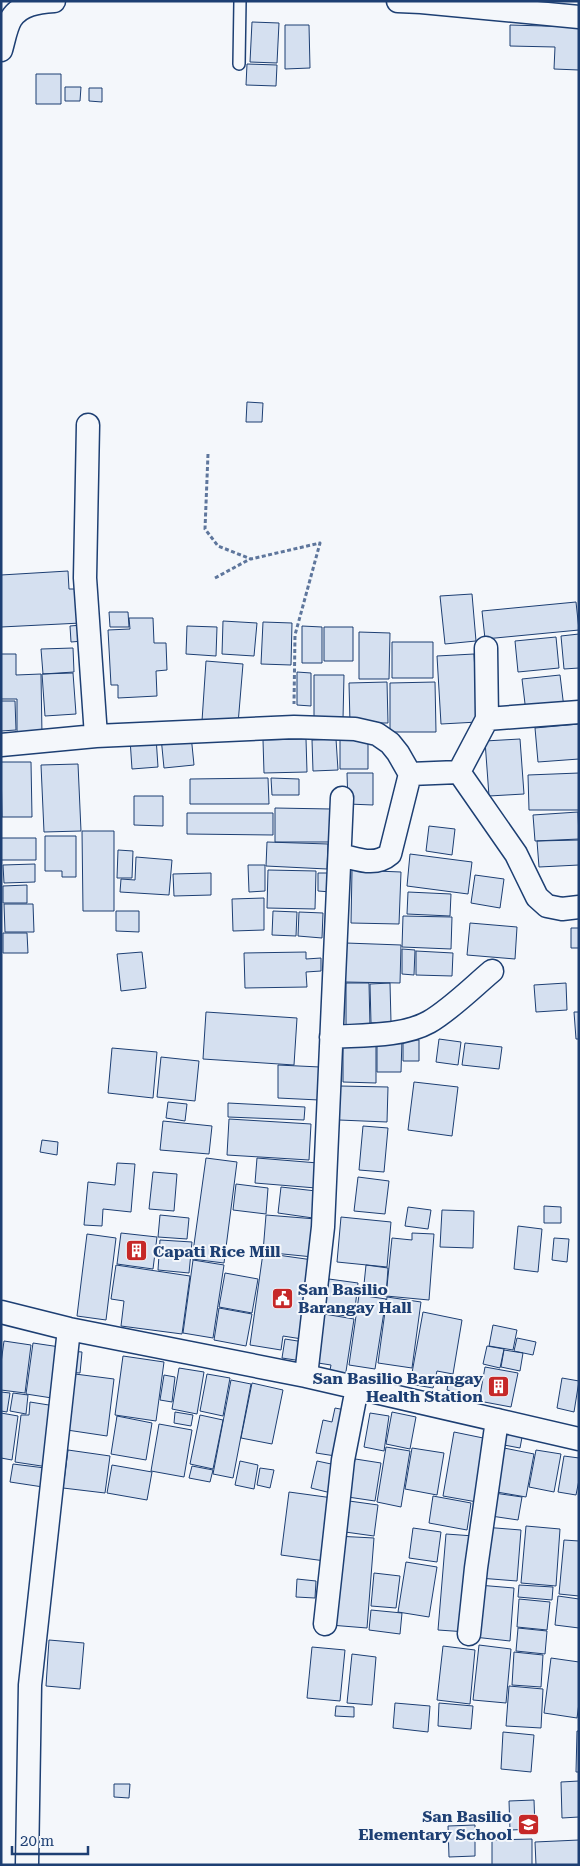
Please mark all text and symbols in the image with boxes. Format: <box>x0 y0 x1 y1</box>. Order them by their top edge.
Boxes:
building icon: Capati Rice Mill <box>125 1239 149 1263</box>
place label: Capati Rice Mill <box>153 1242 281 1261</box>
place label: San Basilio Barangay Hall <box>298 1280 412 1317</box>
public building icon: San Basilio Barangay Hall <box>270 1286 294 1310</box>
place label: San Basilio Barangay Health Station <box>313 1369 483 1406</box>
building icon: San Basilio Barangay Health Station <box>487 1375 511 1399</box>
place label: San Basilio Elementary School <box>358 1807 513 1844</box>
school or university icon: San Basilio Elementary School <box>516 1813 540 1837</box>
scale bar <box>12 1824 89 1856</box>
text: 20 m <box>20 1832 55 1850</box>

